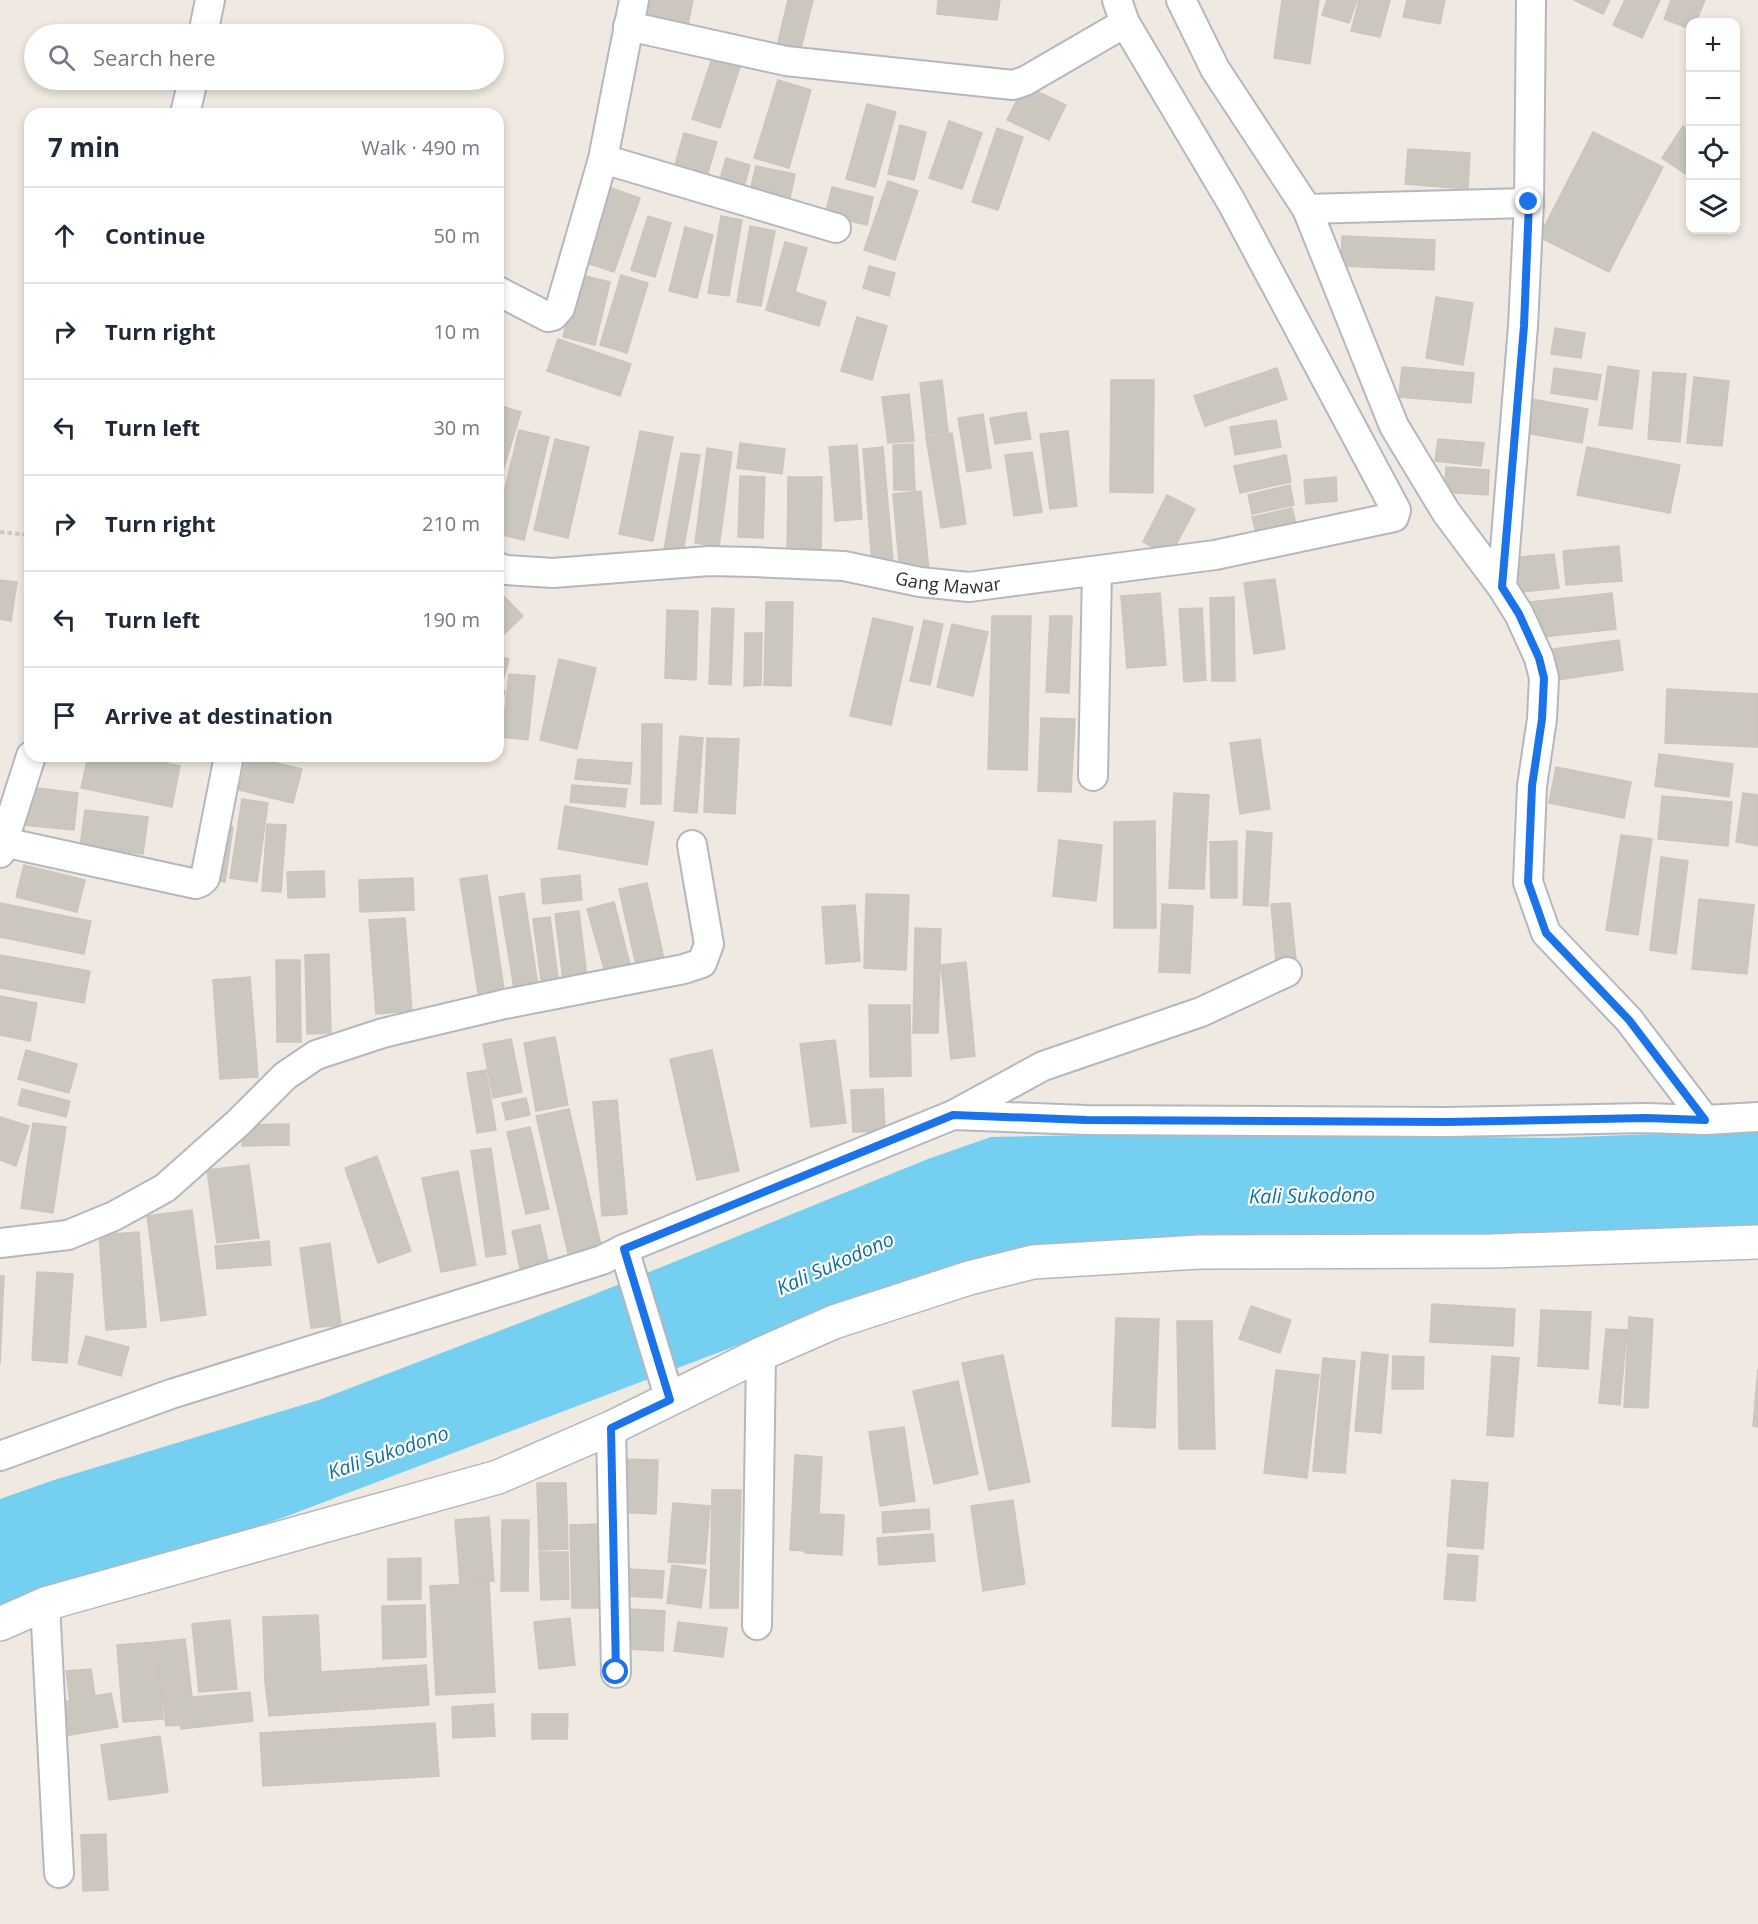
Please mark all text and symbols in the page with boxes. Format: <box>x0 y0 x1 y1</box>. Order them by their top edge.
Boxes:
map controls <box>1686 18 1740 234</box>
button: + <box>1686 18 1740 72</box>
search box <box>24 24 504 90</box>
icon: search <box>45 41 78 74</box>
text: Search here <box>93 42 216 72</box>
button: − <box>1686 72 1740 126</box>
button: locate <box>1686 126 1740 180</box>
text: 7 min <box>48 129 120 165</box>
text: Walk · 490 m <box>361 134 480 161</box>
button: layers <box>1686 180 1740 234</box>
route end <box>1515 188 1541 214</box>
icon: ahead <box>48 219 81 252</box>
text: Continue <box>105 220 205 250</box>
text: 50 m <box>433 222 480 249</box>
icon: right <box>48 315 81 348</box>
text: Turn right <box>105 316 216 346</box>
text: 10 m <box>433 318 480 345</box>
icon: left <box>48 411 81 444</box>
text: Turn left <box>105 412 200 442</box>
text: 30 m <box>433 414 480 441</box>
icon: right <box>48 507 81 540</box>
text: Turn right <box>105 508 216 538</box>
text: 210 m <box>422 510 480 537</box>
street label: Gang Mawar <box>893 565 1003 599</box>
icon: left <box>48 603 81 636</box>
text: Turn left <box>105 604 200 634</box>
text: 190 m <box>422 606 480 633</box>
icon: arrive <box>48 699 81 732</box>
text: Arrive at destination <box>105 700 333 730</box>
water label: Kali Sukodono <box>1249 1180 1375 1210</box>
water label: Kali Sukodono <box>772 1225 898 1301</box>
water label: Kali Sukodono <box>324 1419 452 1485</box>
route start <box>602 1658 628 1684</box>

